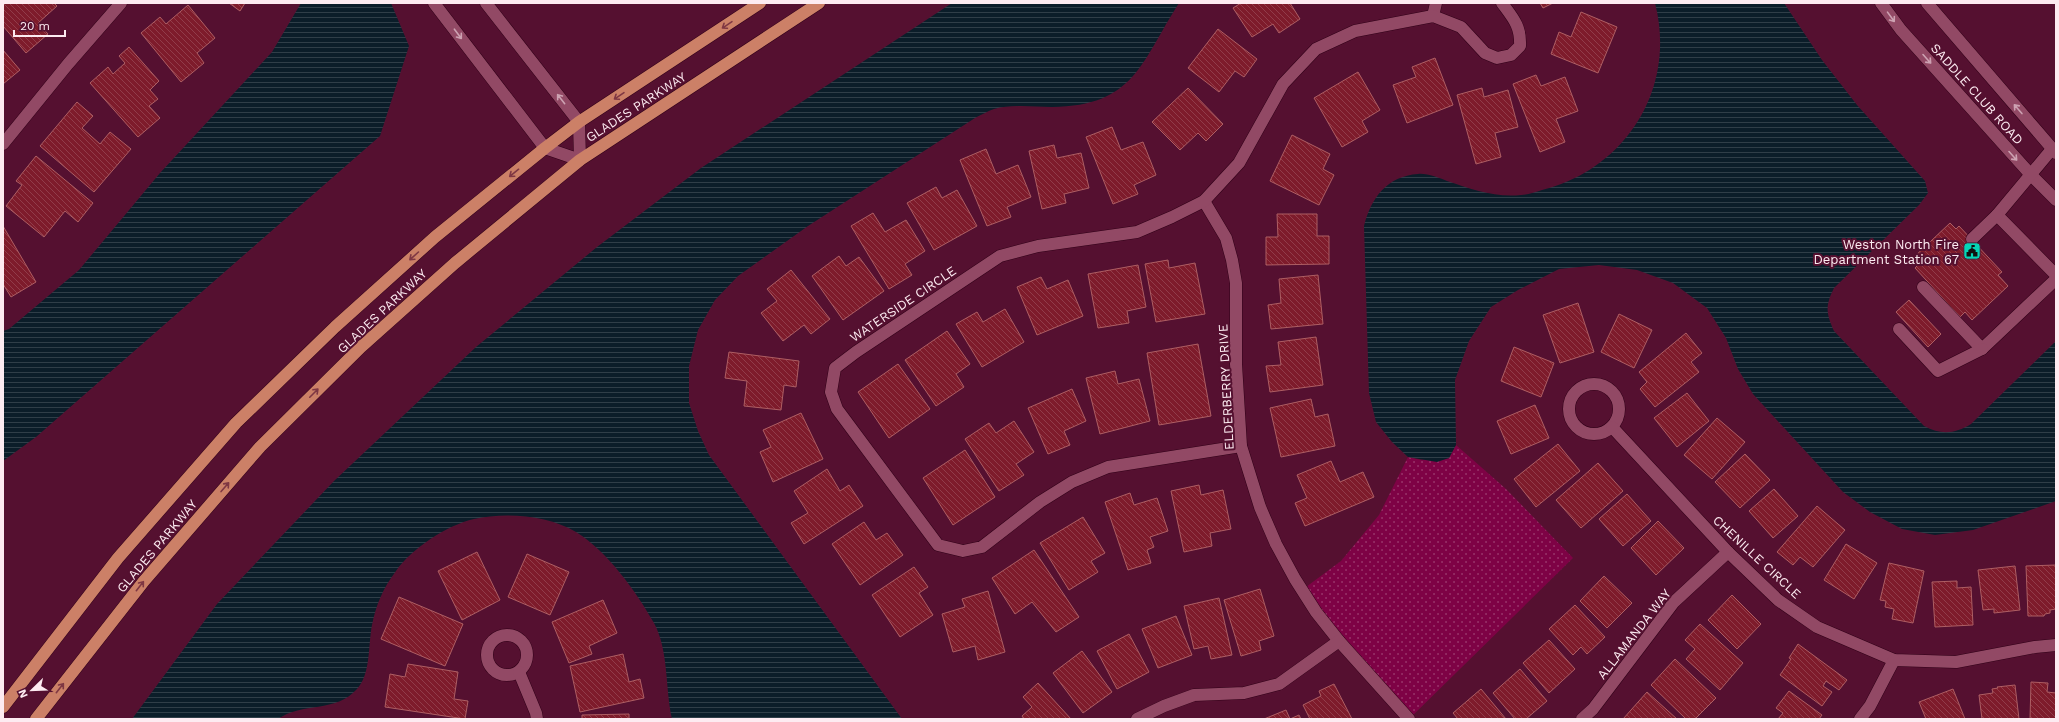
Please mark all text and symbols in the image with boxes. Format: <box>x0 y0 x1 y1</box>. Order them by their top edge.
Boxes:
one-way arrow <box>1886 11 1895 22</box>
scale bar <box>14 12 65 38</box>
text: 20 m <box>20 19 50 33</box>
one-way arrow <box>721 21 733 29</box>
one-way arrow <box>454 29 462 40</box>
street label: SADDLE CLUB ROAD <box>1928 40 2026 148</box>
one-way arrow <box>1922 54 1931 64</box>
street label: GLADES PARKWAY <box>583 69 689 145</box>
one-way arrow <box>613 92 624 100</box>
one-way arrow <box>557 94 566 105</box>
one-way arrow <box>2013 103 2022 114</box>
one-way arrow <box>2009 151 2018 161</box>
one-way arrow <box>509 169 519 178</box>
place label: Weston North Fire Department Station 67 <box>1813 237 1959 267</box>
public building icon: Weston North Fire Department Station 67 <box>1962 241 1982 261</box>
one-way arrow <box>409 252 419 261</box>
street label: WATERSIDE CIRCLE <box>847 263 959 345</box>
street label: GLADES PARKWAY <box>334 265 430 356</box>
street label: ELDERBERRY DRIVE <box>1215 324 1237 450</box>
one-way arrow <box>310 388 319 398</box>
one-way arrow <box>220 482 229 492</box>
street label: GLADES PARKWAY <box>114 496 201 595</box>
street label: CHENILLE CIRCLE <box>1710 512 1804 602</box>
one-way arrow <box>136 580 144 591</box>
street label: ALLAMANDA WAY <box>1594 585 1674 682</box>
north arrow <box>12 670 52 710</box>
one-way arrow <box>56 683 64 694</box>
text: N <box>16 687 31 700</box>

